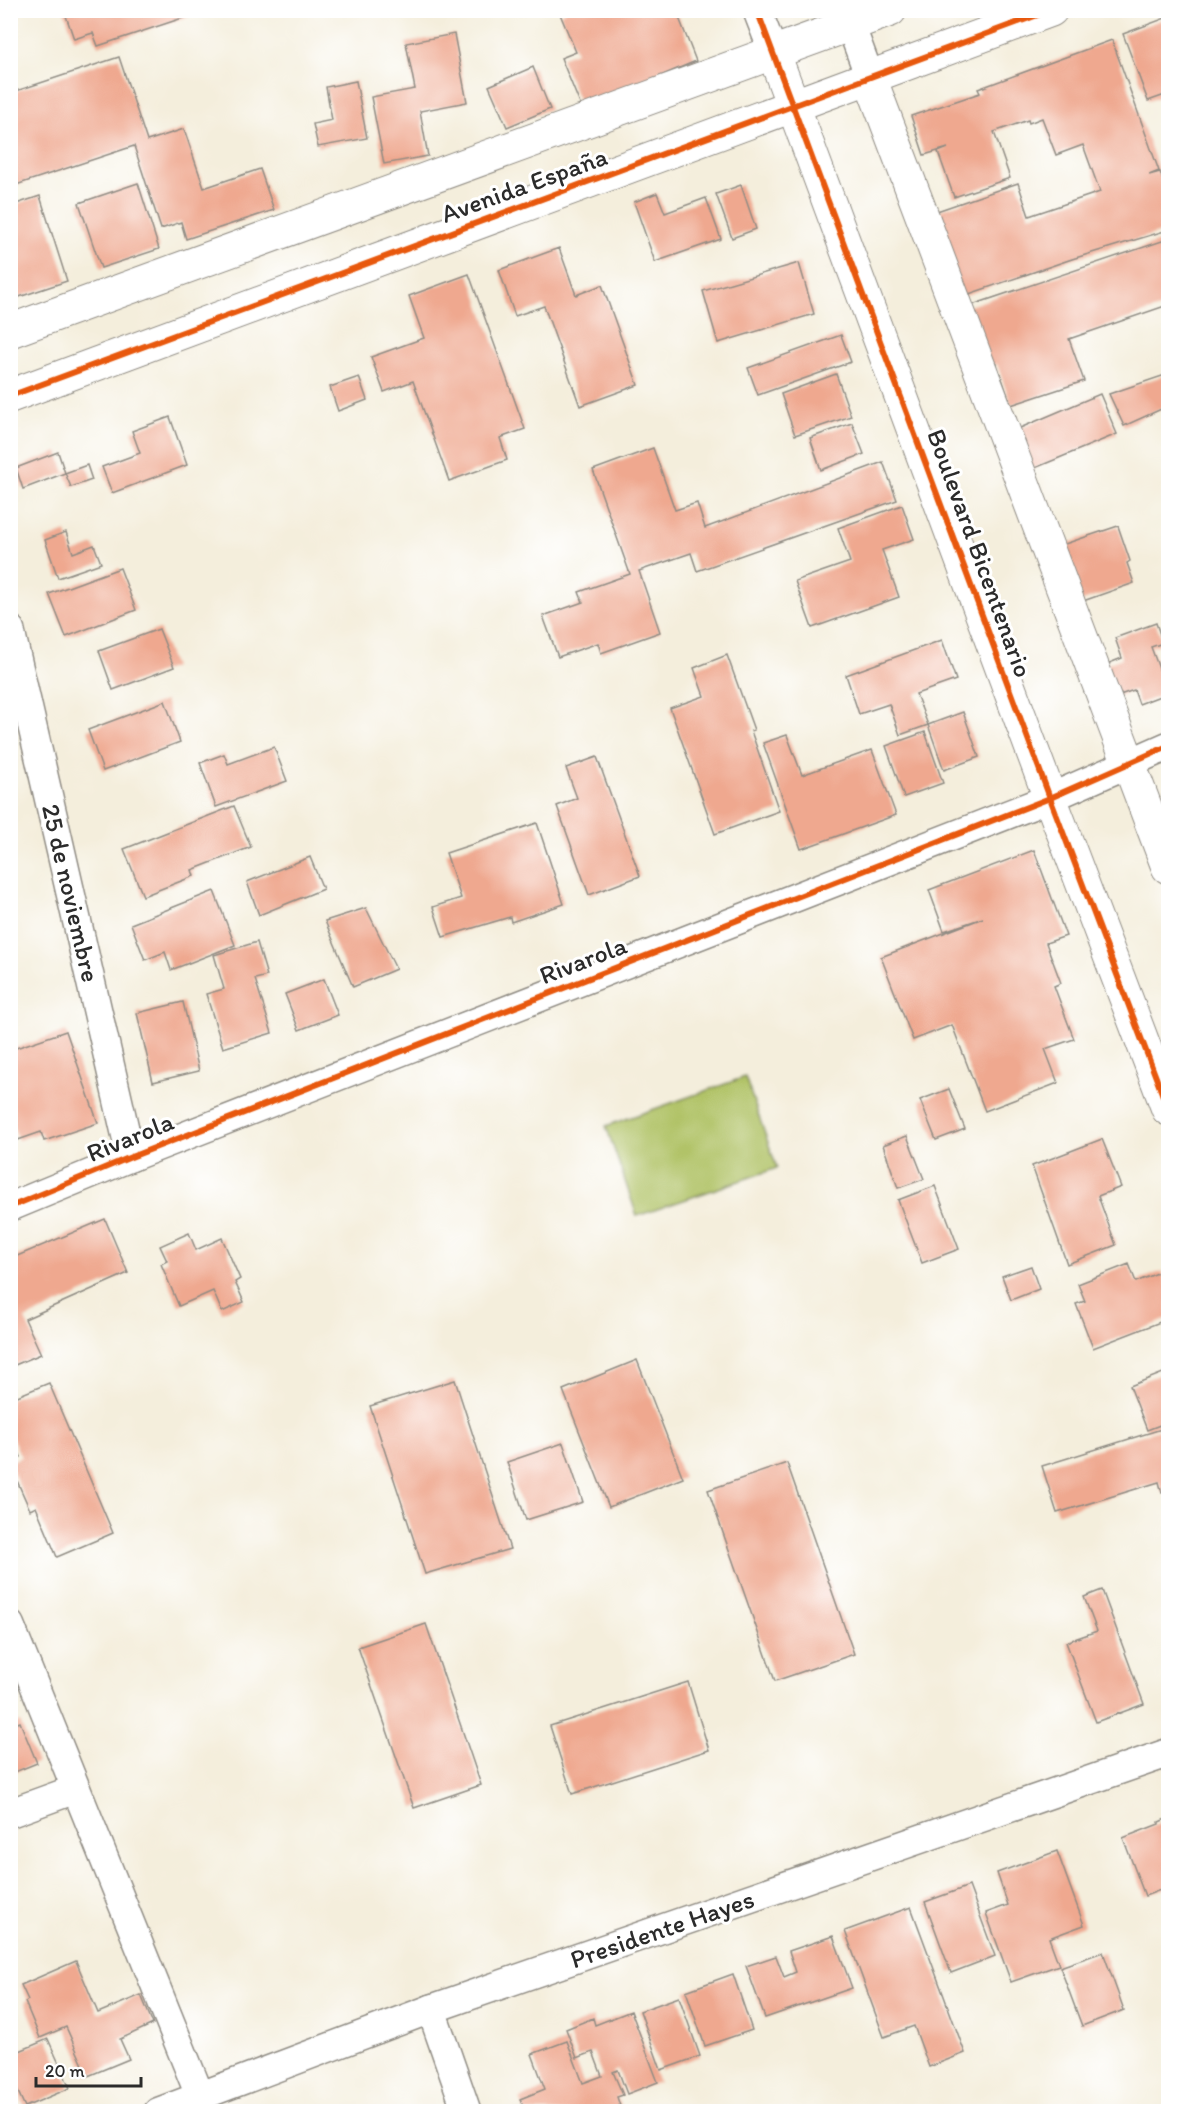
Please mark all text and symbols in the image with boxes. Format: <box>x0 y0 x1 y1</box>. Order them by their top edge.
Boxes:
street label: Avenida España <box>437 140 612 230</box>
street label: Boulevard Bicentenario <box>920 424 1040 682</box>
street label: 25 de noviembre <box>35 801 107 985</box>
street label: Rivarola <box>535 929 632 991</box>
street label: Rivarola <box>82 1105 179 1169</box>
street label: Presidente Hayes <box>566 1883 758 1975</box>
scale bar <box>36 2050 141 2088</box>
text: 20 m <box>45 2060 85 2082</box>

